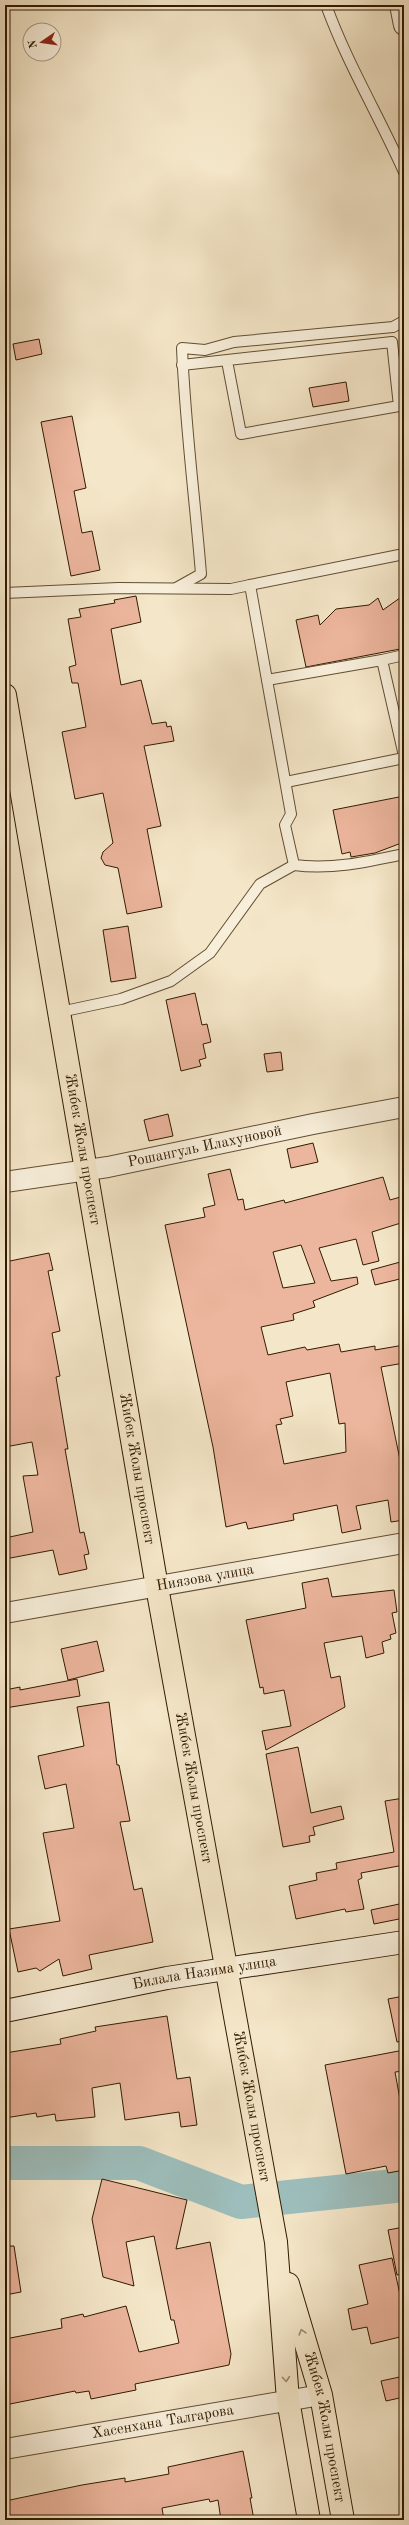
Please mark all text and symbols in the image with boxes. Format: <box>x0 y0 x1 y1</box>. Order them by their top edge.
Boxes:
north arrow <box>22 22 62 62</box>
text: N <box>27 38 40 49</box>
street label: Жибек Жолы проспект <box>62 1073 103 1226</box>
street label: Рошангуль Илахуновой <box>126 1123 283 1170</box>
street label: Жибек Жолы проспект <box>117 1392 157 1546</box>
street label: Ниязова улица <box>155 1562 256 1594</box>
street label: Жибек Жолы проспект <box>172 1711 215 1865</box>
street label: Билала Назима улица <box>131 1954 278 1992</box>
street label: Жибек Жолы проспект <box>230 2030 272 2183</box>
one-way arrow <box>298 2328 307 2335</box>
street label: Жибек Жолы проспект <box>301 2350 347 2504</box>
one-way arrow <box>282 2376 291 2382</box>
street label: Хасенхана Талгарова <box>91 2402 235 2442</box>

